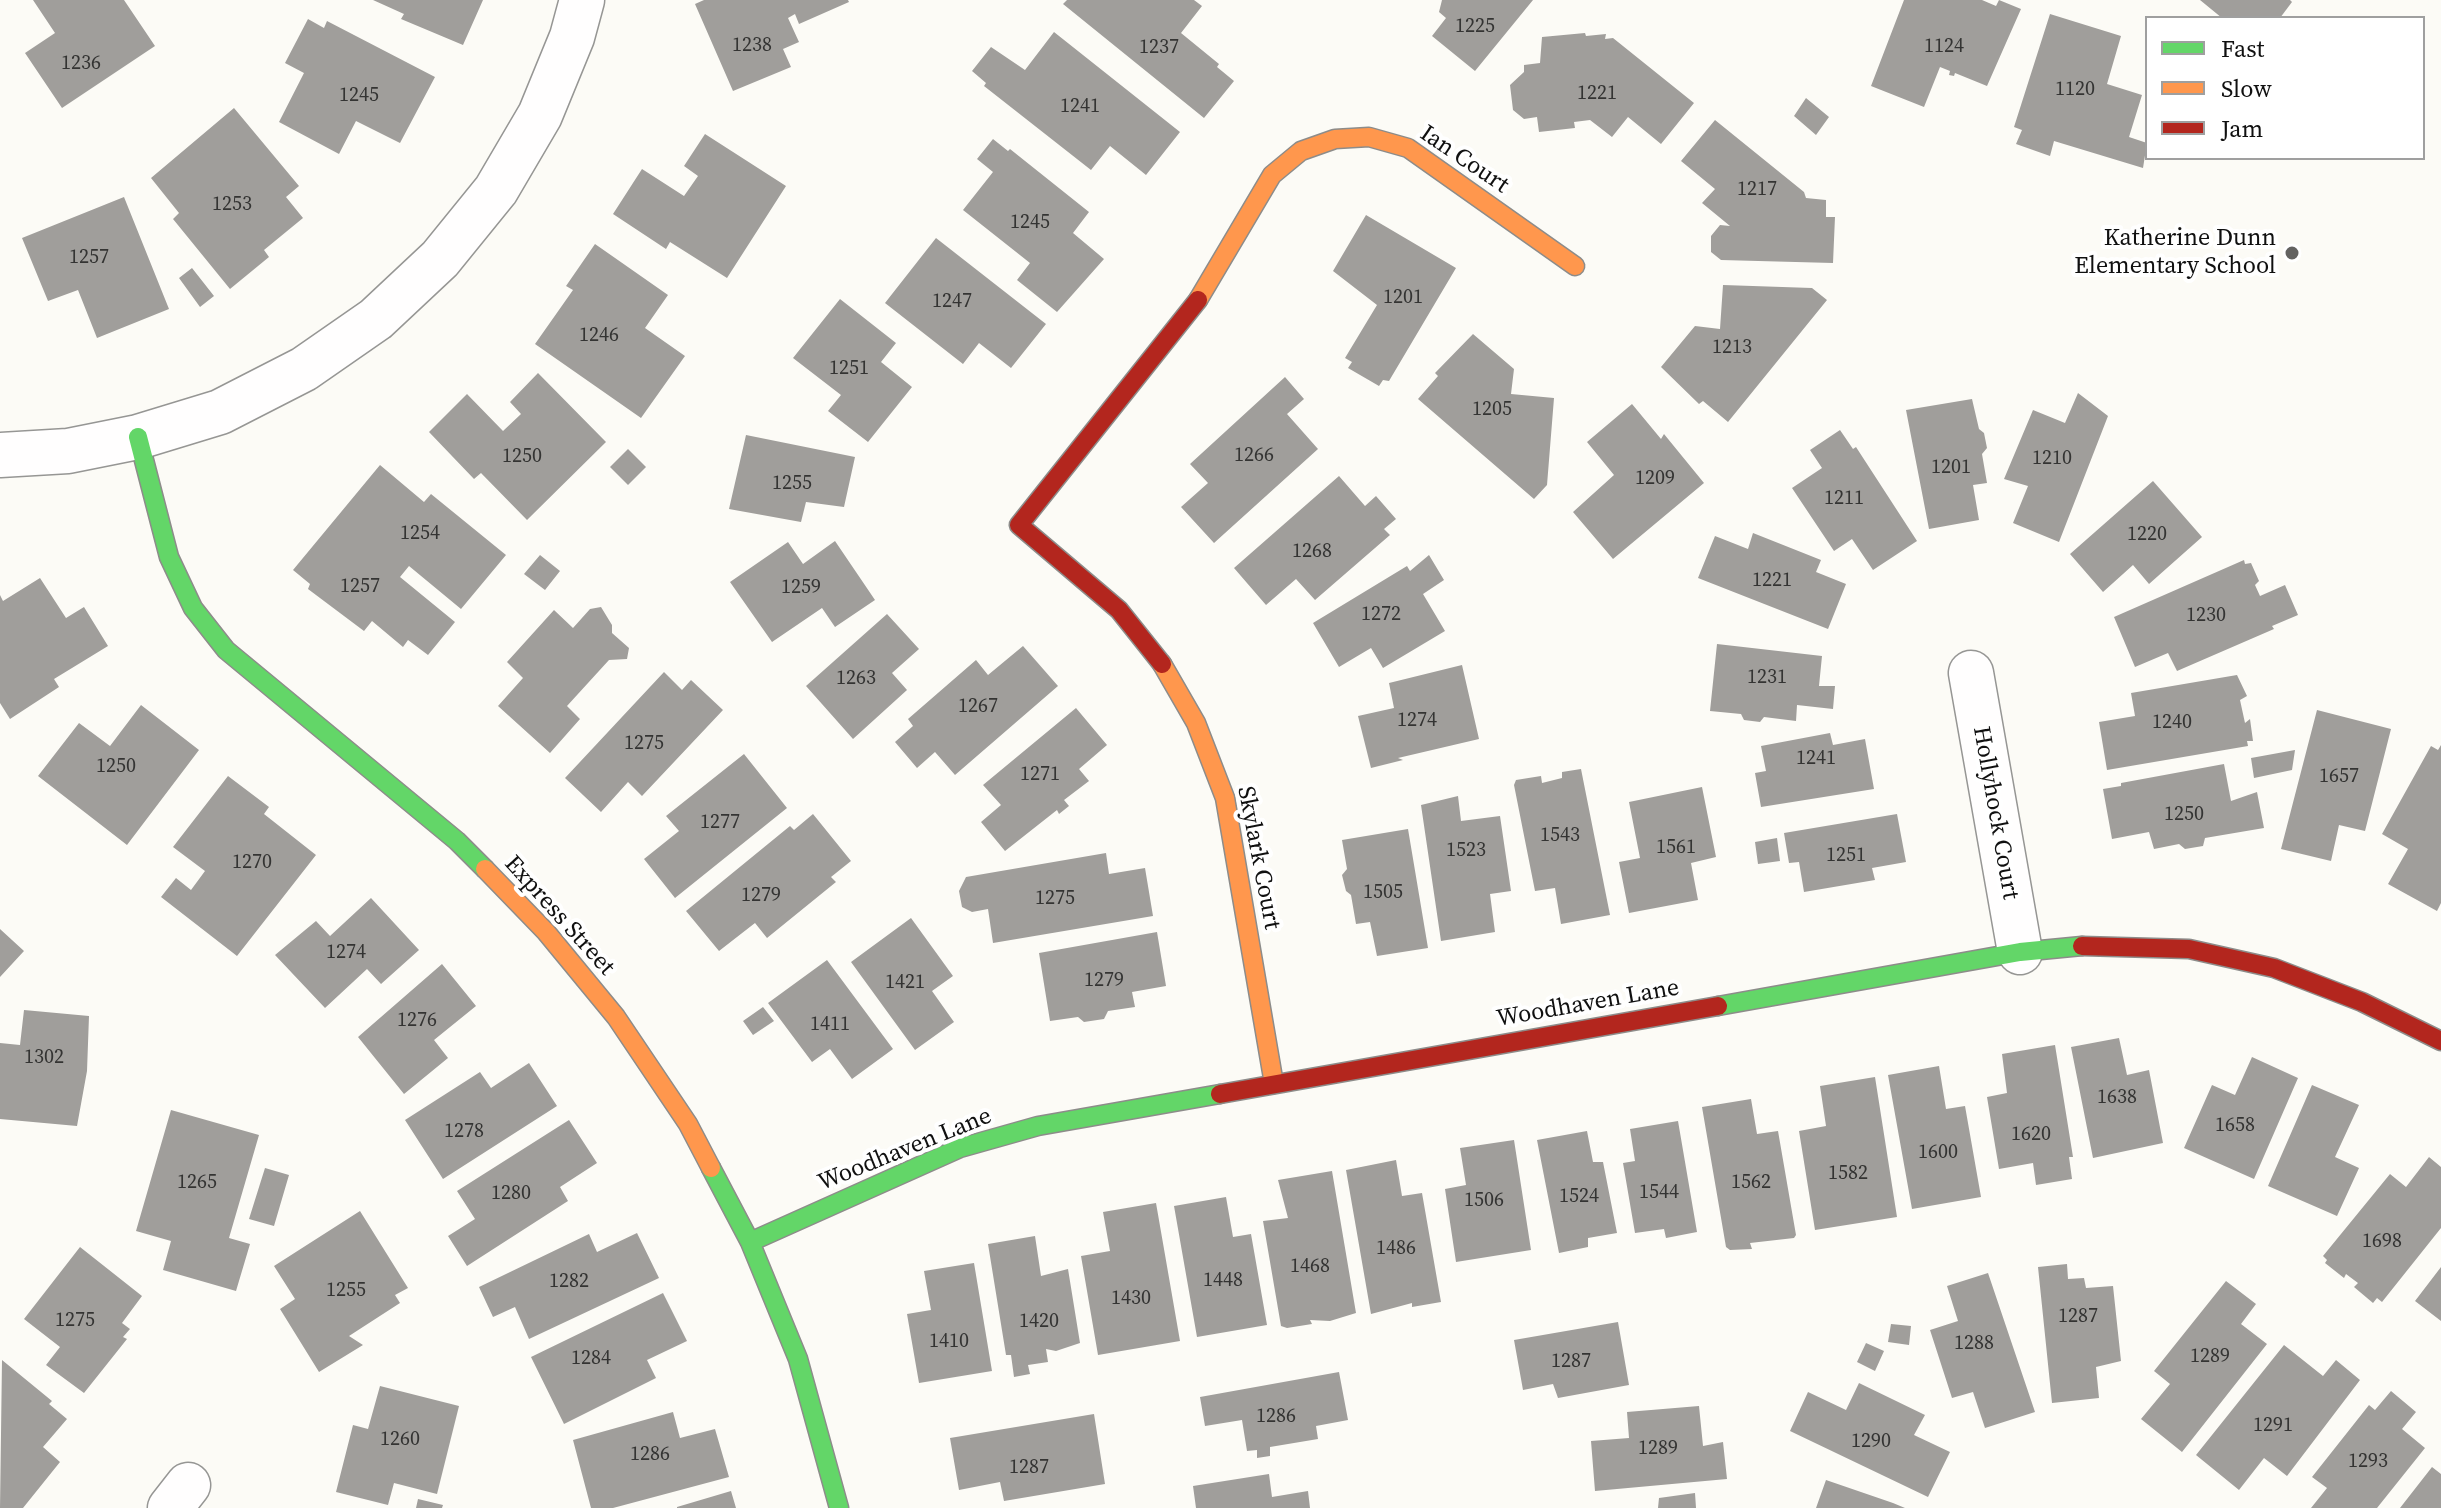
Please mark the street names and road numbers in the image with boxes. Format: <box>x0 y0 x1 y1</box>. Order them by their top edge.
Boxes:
street label: Ian Court <box>1414 120 1514 200</box>
street label: Hollyhock Court <box>1966 724 2024 902</box>
street label: Skylark Court <box>1230 784 1286 932</box>
street label: Express Street <box>498 850 620 982</box>
street label: Woodhaven Lane <box>1495 974 1681 1034</box>
street label: Woodhaven Lane <box>814 1102 996 1198</box>

